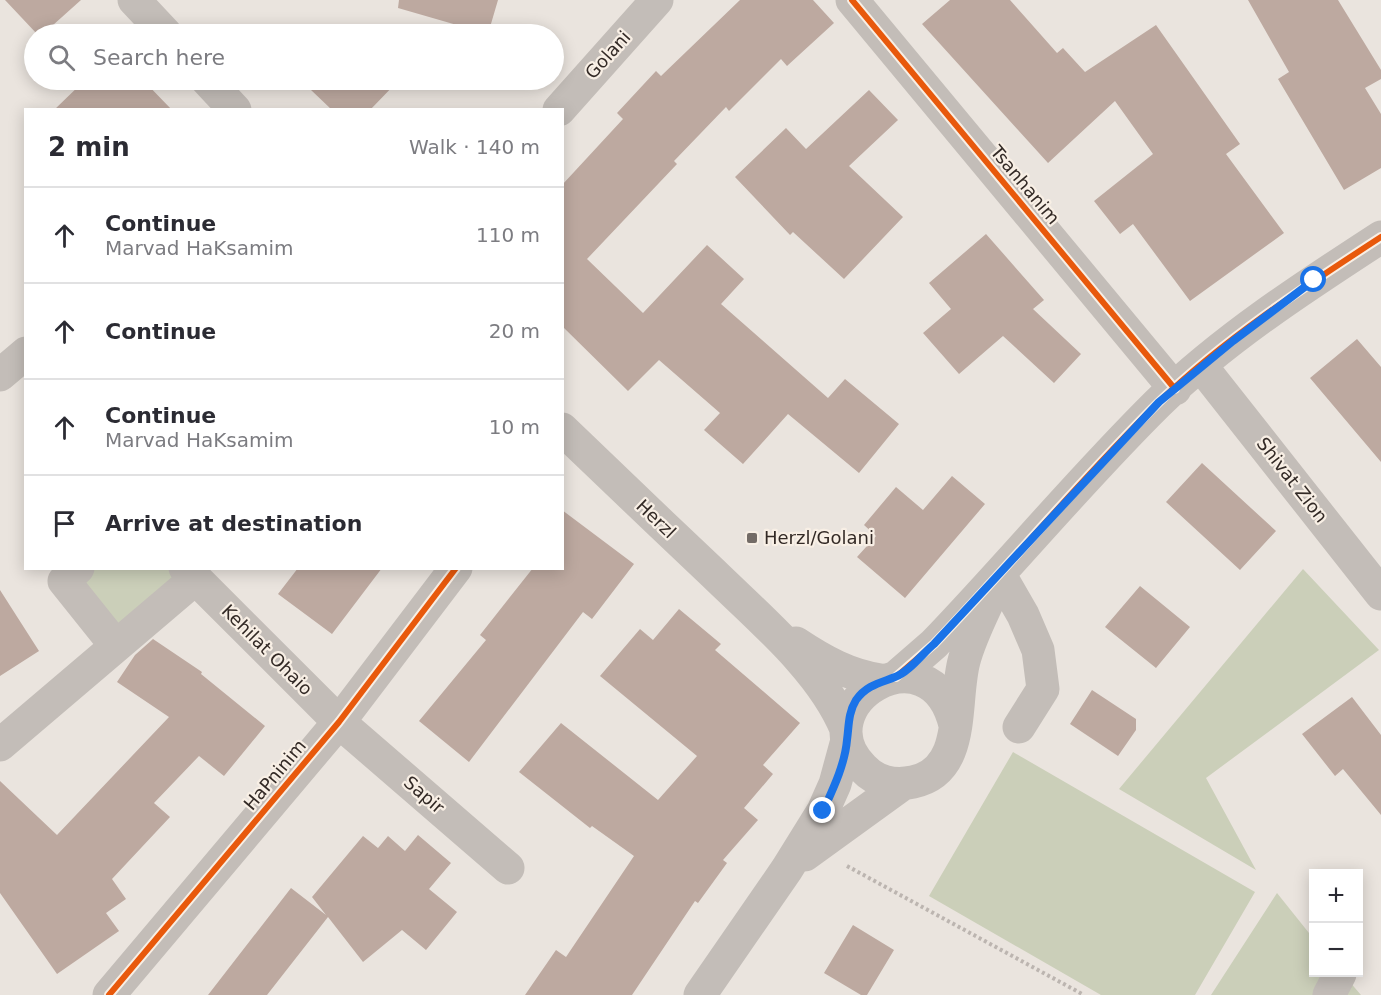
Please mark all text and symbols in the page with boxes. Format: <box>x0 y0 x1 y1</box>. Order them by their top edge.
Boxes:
search box <box>24 24 564 90</box>
street label: Golani <box>581 26 635 83</box>
icon: search <box>45 41 78 74</box>
text: Search here <box>93 45 225 70</box>
text: 2 min <box>48 132 130 162</box>
text: Walk · 140 m <box>409 135 540 159</box>
street label: Tsanhanim <box>986 140 1064 228</box>
text: Continue <box>105 211 216 236</box>
icon: ahead <box>48 219 81 252</box>
text: 110 m <box>476 223 540 247</box>
text: Marvad HaKsamim <box>105 236 294 260</box>
route start <box>1300 266 1326 292</box>
icon: ahead <box>48 315 81 348</box>
text: Continue <box>105 319 216 344</box>
text: 20 m <box>489 319 540 343</box>
text: Continue <box>105 403 216 428</box>
icon: ahead <box>48 411 81 444</box>
text: 10 m <box>489 415 540 439</box>
text: Marvad HaKsamim <box>105 428 294 452</box>
street label: Shivat Zion <box>1253 433 1332 526</box>
street label: Herzl <box>632 495 680 542</box>
icon: arrive <box>48 507 81 540</box>
text: Arrive at destination <box>105 511 362 536</box>
place label: Herzl/Golani <box>764 527 874 548</box>
marker: Herzl/Golani <box>745 531 759 545</box>
street label: Kehilat Ohaio <box>218 600 317 699</box>
street label: HaPninim <box>239 735 310 814</box>
street label: Sapir <box>400 772 449 818</box>
route end <box>809 797 835 823</box>
map controls <box>1309 869 1363 977</box>
button: + <box>1309 869 1363 923</box>
button: − <box>1309 923 1363 977</box>

